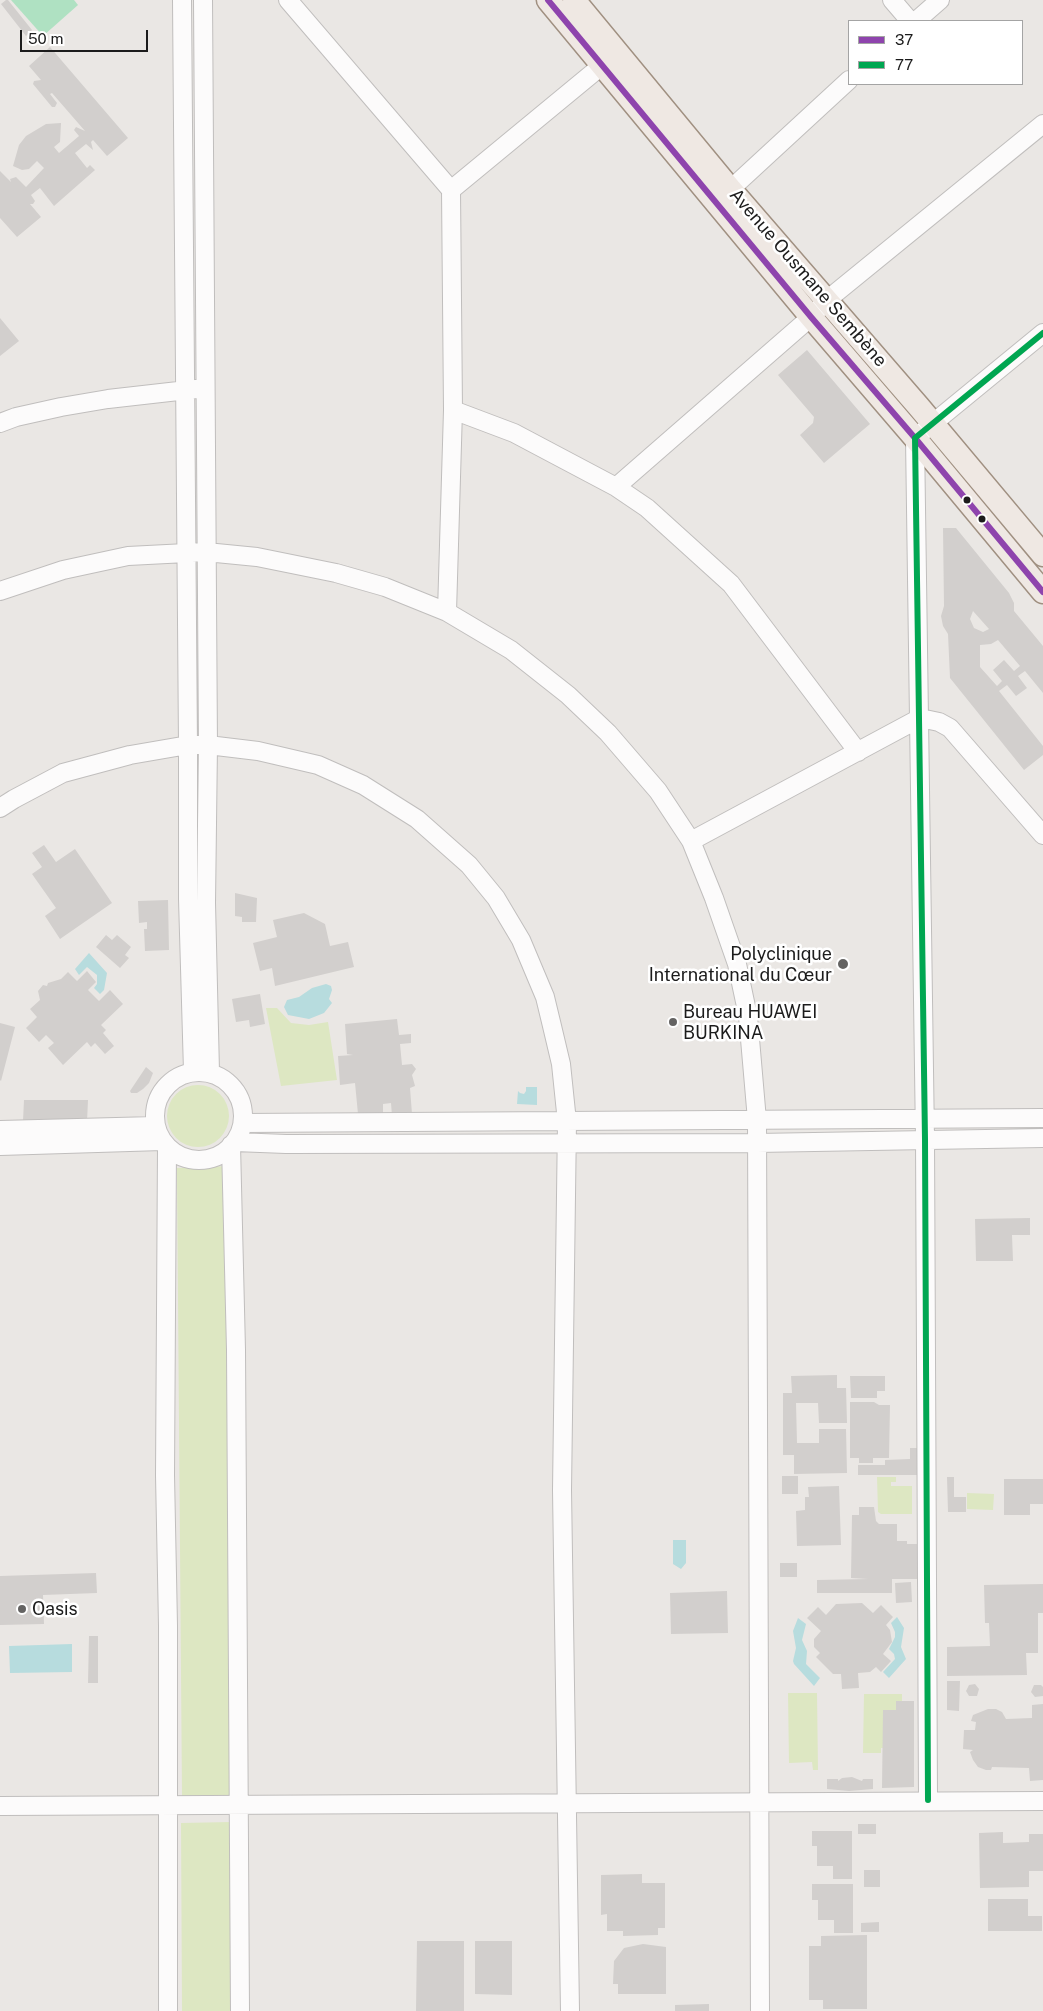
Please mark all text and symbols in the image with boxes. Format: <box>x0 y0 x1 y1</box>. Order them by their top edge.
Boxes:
scale bar <box>22 20 150 52</box>
legend <box>848 20 1023 85</box>
text: 50 m <box>28 30 63 47</box>
text: 37 <box>895 31 913 48</box>
text: 77 <box>895 56 913 73</box>
street label: Avenue Ousmane Sembène <box>725 185 891 371</box>
unlabelled marker <box>962 495 972 505</box>
unlabelled marker <box>977 514 987 524</box>
place label: Polyclinique International du Cœur <box>649 943 832 986</box>
marker: Polyclinique International du Cœur <box>836 957 850 971</box>
place label: Bureau HUAWEI BURKINA <box>683 1001 817 1044</box>
marker: Bureau HUAWEI BURKINA <box>667 1016 679 1028</box>
place label: Oasis <box>32 1598 78 1620</box>
marker: Oasis <box>16 1603 28 1615</box>

